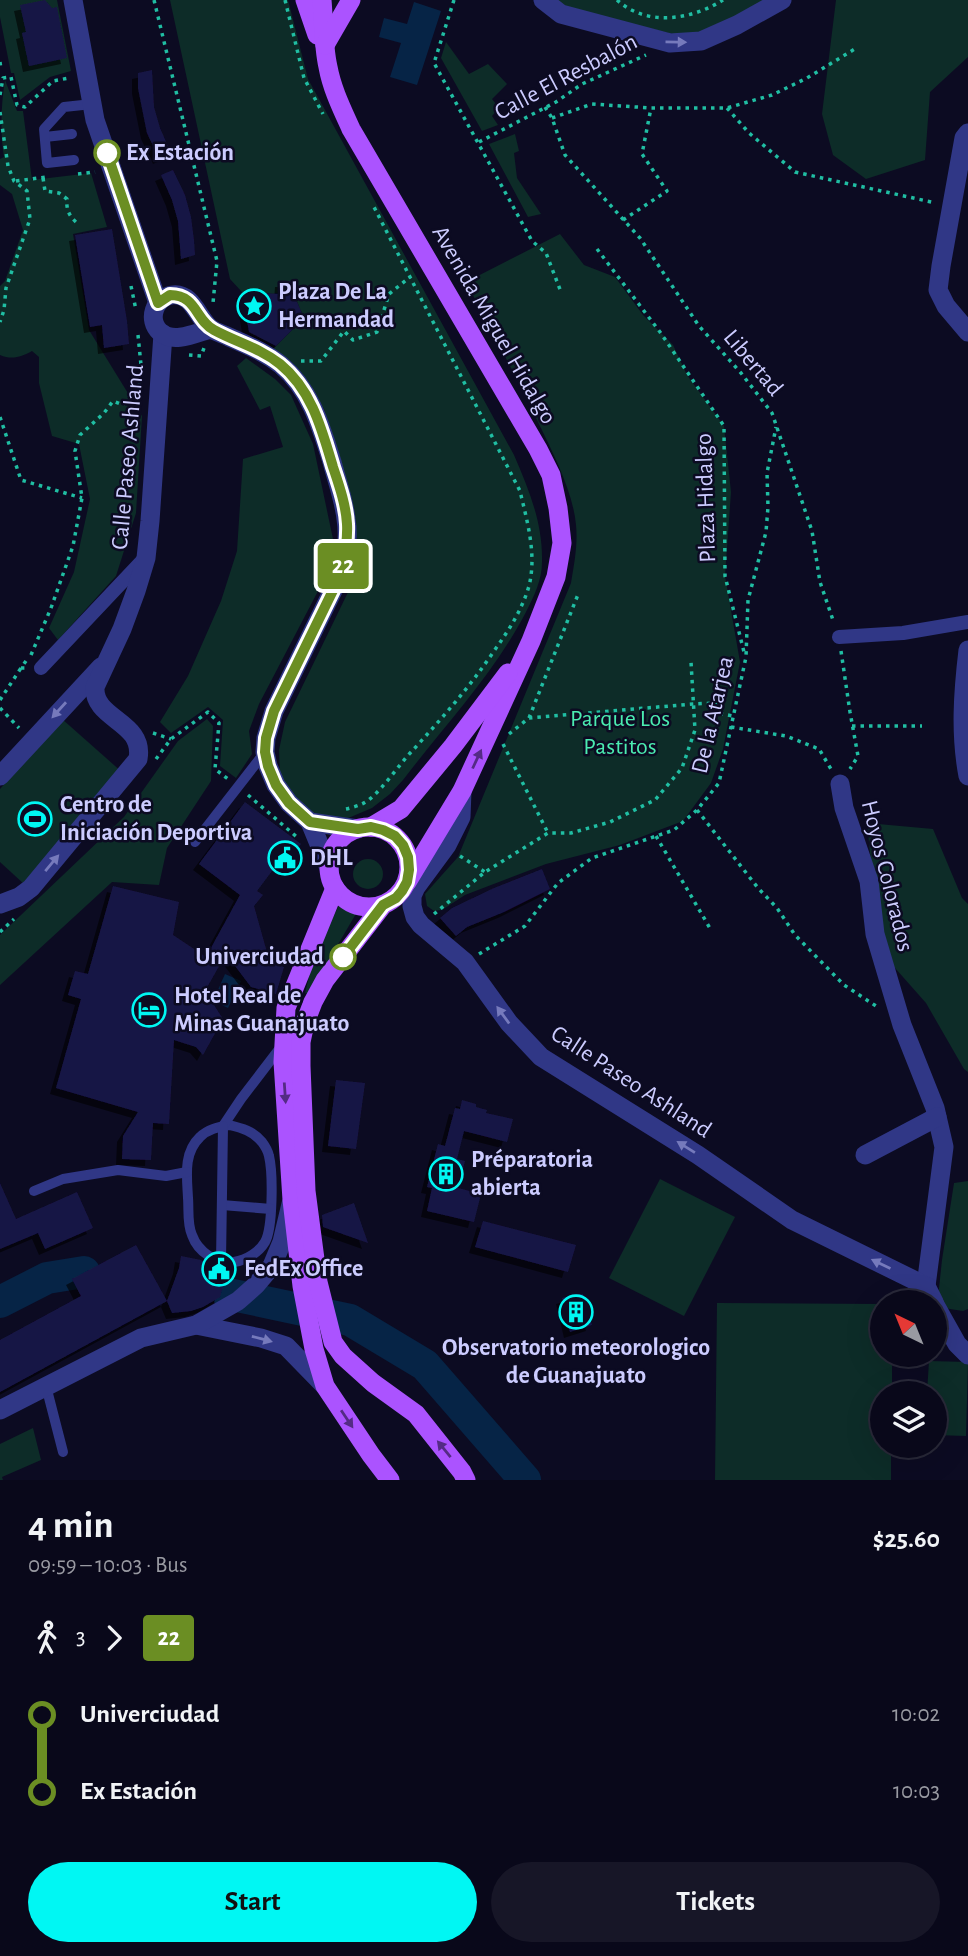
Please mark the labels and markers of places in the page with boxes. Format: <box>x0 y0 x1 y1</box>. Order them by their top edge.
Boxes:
marker: Ex Estación <box>94 140 120 166</box>
place label: Ex Estación <box>126 141 234 165</box>
place label: Plaza De La Hermandad <box>278 280 395 332</box>
place icon: Plaza De La Hermandad <box>235 287 273 325</box>
place label: Centro de Iniciación Deportiva <box>60 793 252 845</box>
sports icon: Centro de Iniciación Deportiva <box>16 800 54 838</box>
public building icon: DHL <box>266 839 304 877</box>
place label: DHL <box>310 846 353 870</box>
marker: Univerciudad <box>330 944 356 970</box>
place label: Univerciudad <box>195 945 324 969</box>
place label: Hotel Real de Minas Guanajuato <box>174 984 349 1036</box>
hotel icon: Hotel Real de Minas Guanajuato <box>130 991 168 1029</box>
place label: Préparatoria abierta <box>471 1148 593 1200</box>
building icon: Préparatoria abierta <box>427 1155 465 1193</box>
public building icon: FedEx Office <box>200 1250 238 1288</box>
place label: FedEx Office <box>244 1257 363 1281</box>
building icon: Observatorio meteorologico de Guanajuato <box>557 1293 595 1331</box>
place label: Observatorio meteorologico de Guanajuato <box>442 1336 710 1388</box>

